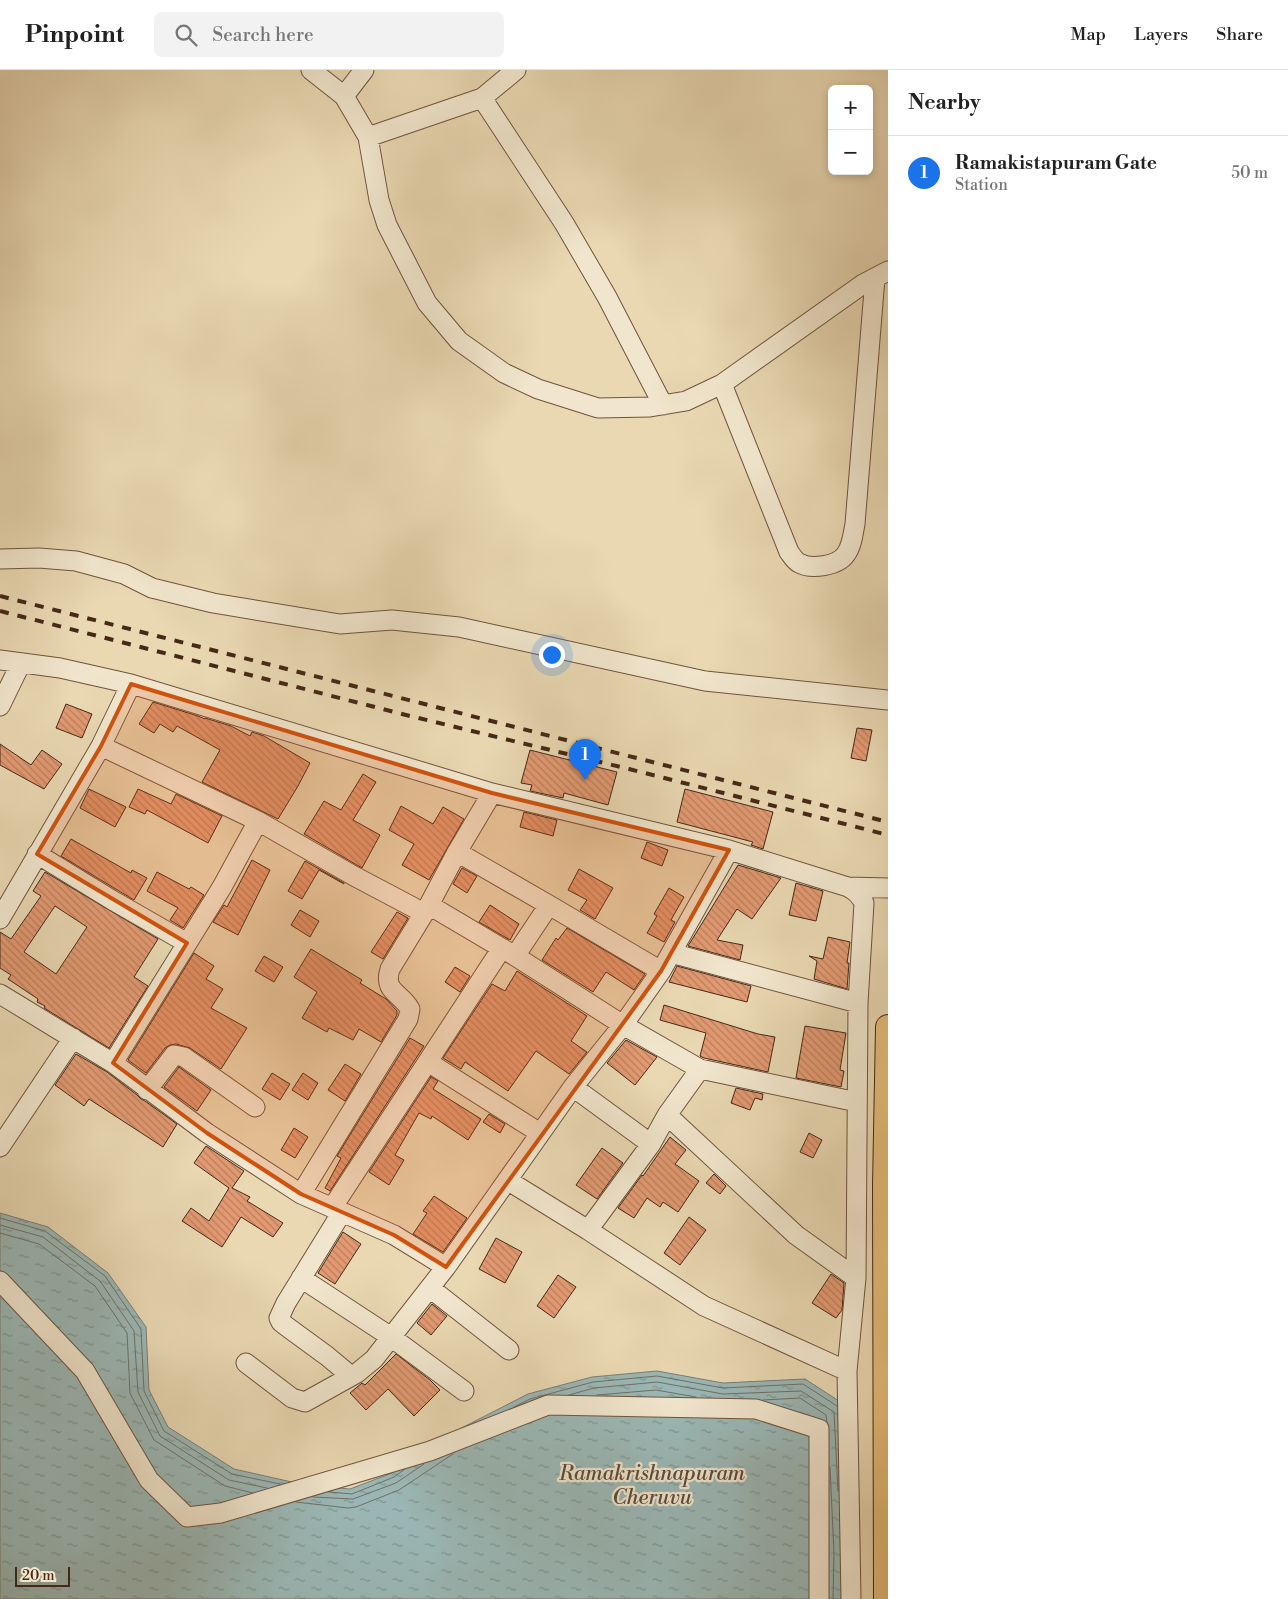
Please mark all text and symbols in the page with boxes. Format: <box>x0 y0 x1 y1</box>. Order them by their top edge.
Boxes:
search box <box>154 12 504 57</box>
text: Pinpoint <box>25 20 124 50</box>
icon: search <box>172 21 200 49</box>
text: Search here <box>212 23 314 47</box>
text: Map <box>1071 23 1106 46</box>
text: Layers <box>1134 23 1188 46</box>
text: Share <box>1216 23 1263 46</box>
map controls <box>828 85 873 175</box>
button: + <box>828 85 873 130</box>
text: Nearby <box>908 90 981 116</box>
button: − <box>828 130 873 175</box>
text: Ramakistapuram Gate <box>955 151 1157 175</box>
text: 1 <box>920 163 928 183</box>
text: 50 m <box>1231 163 1268 183</box>
text: Station <box>955 175 1008 195</box>
your location <box>539 642 565 668</box>
pin: 1 <box>569 739 601 780</box>
water label: Ramakrishnapuram Cheruvu <box>558 1461 746 1511</box>
scale bar <box>15 1564 70 1587</box>
text: 20 m <box>22 1567 54 1585</box>

